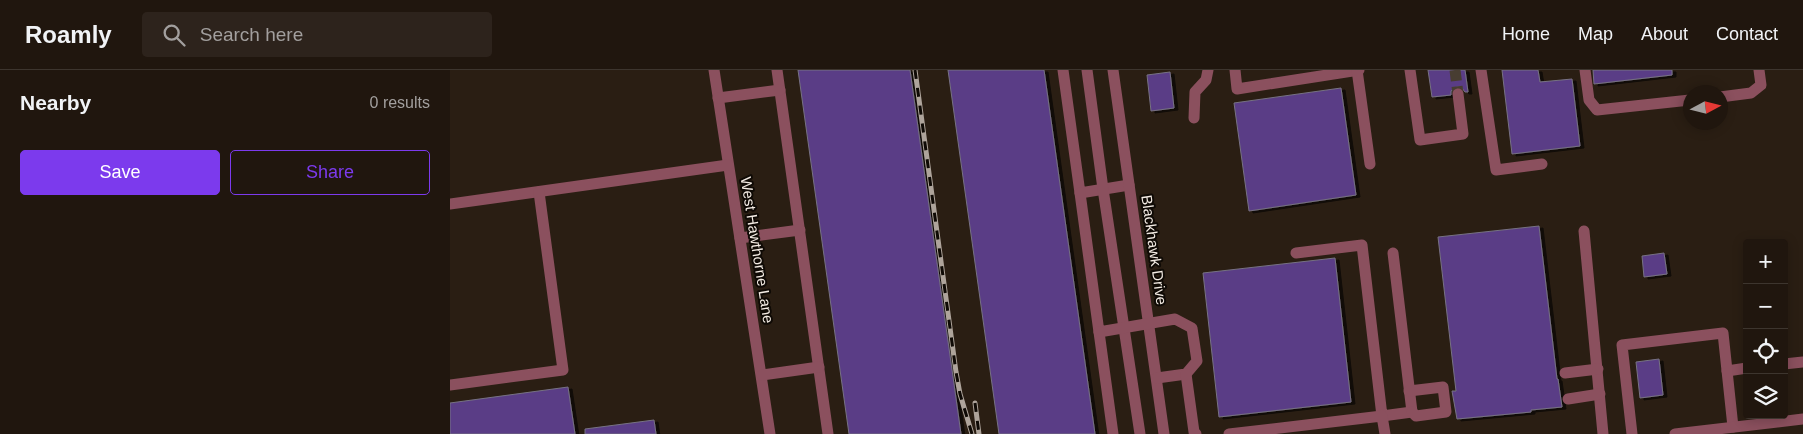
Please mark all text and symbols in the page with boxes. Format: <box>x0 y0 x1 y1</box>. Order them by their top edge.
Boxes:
search box <box>142 12 492 57</box>
text: Roamly <box>25 21 112 48</box>
icon: search <box>160 21 188 49</box>
text: Search here <box>200 24 303 45</box>
text: Home <box>1502 24 1550 44</box>
text: Map <box>1578 24 1613 44</box>
text: About <box>1641 24 1688 44</box>
text: Contact <box>1716 24 1778 44</box>
north arrow <box>1683 85 1728 130</box>
text: Nearby <box>20 91 91 114</box>
text: 0 results <box>370 94 430 111</box>
button: Save <box>20 150 220 195</box>
button: Share <box>230 150 430 195</box>
street label: West Hawthorne Lane <box>738 175 777 324</box>
street label: Blackhawk Drive <box>1138 194 1171 306</box>
map controls <box>1743 239 1788 419</box>
button: + <box>1743 239 1788 284</box>
button: − <box>1743 284 1788 329</box>
button: locate <box>1743 329 1788 374</box>
button: layers <box>1743 374 1788 419</box>

